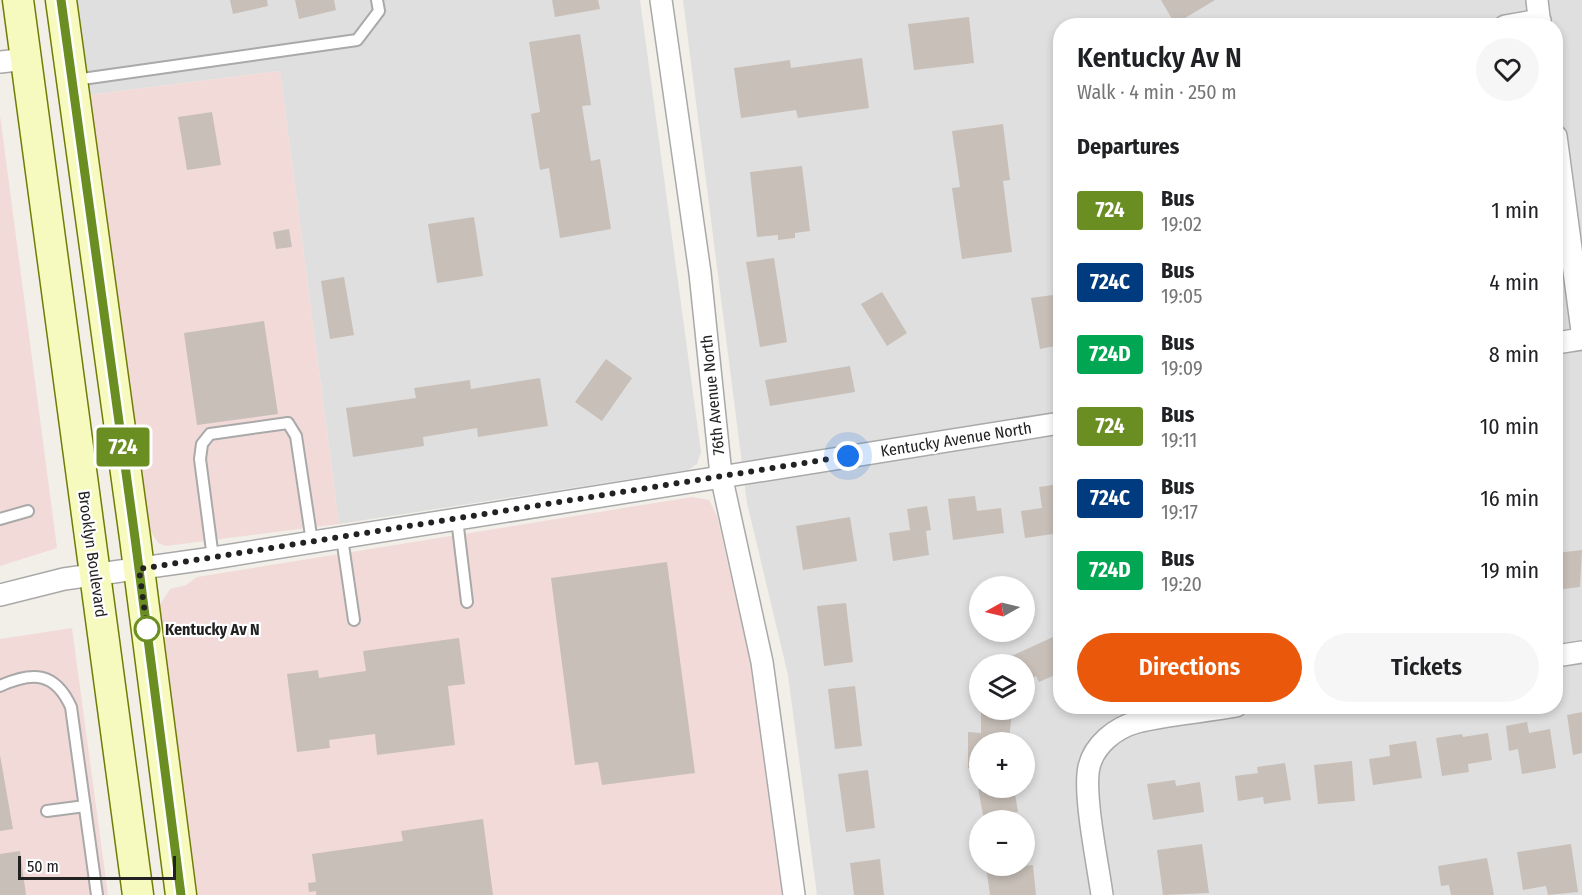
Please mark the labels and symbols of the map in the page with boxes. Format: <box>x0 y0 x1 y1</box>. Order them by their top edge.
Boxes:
street label: 76th Avenue North <box>697 334 728 456</box>
street label: Kentucky Avenue North <box>879 418 1033 461</box>
line badge: 724 <box>88 428 158 466</box>
your location <box>833 441 863 471</box>
street label: Brooklyn Boulevard <box>74 490 111 619</box>
north arrow <box>969 576 1035 642</box>
marker: Kentucky Av N <box>134 616 160 642</box>
place label: Kentucky Av N <box>165 620 260 639</box>
scale bar <box>18 853 176 880</box>

